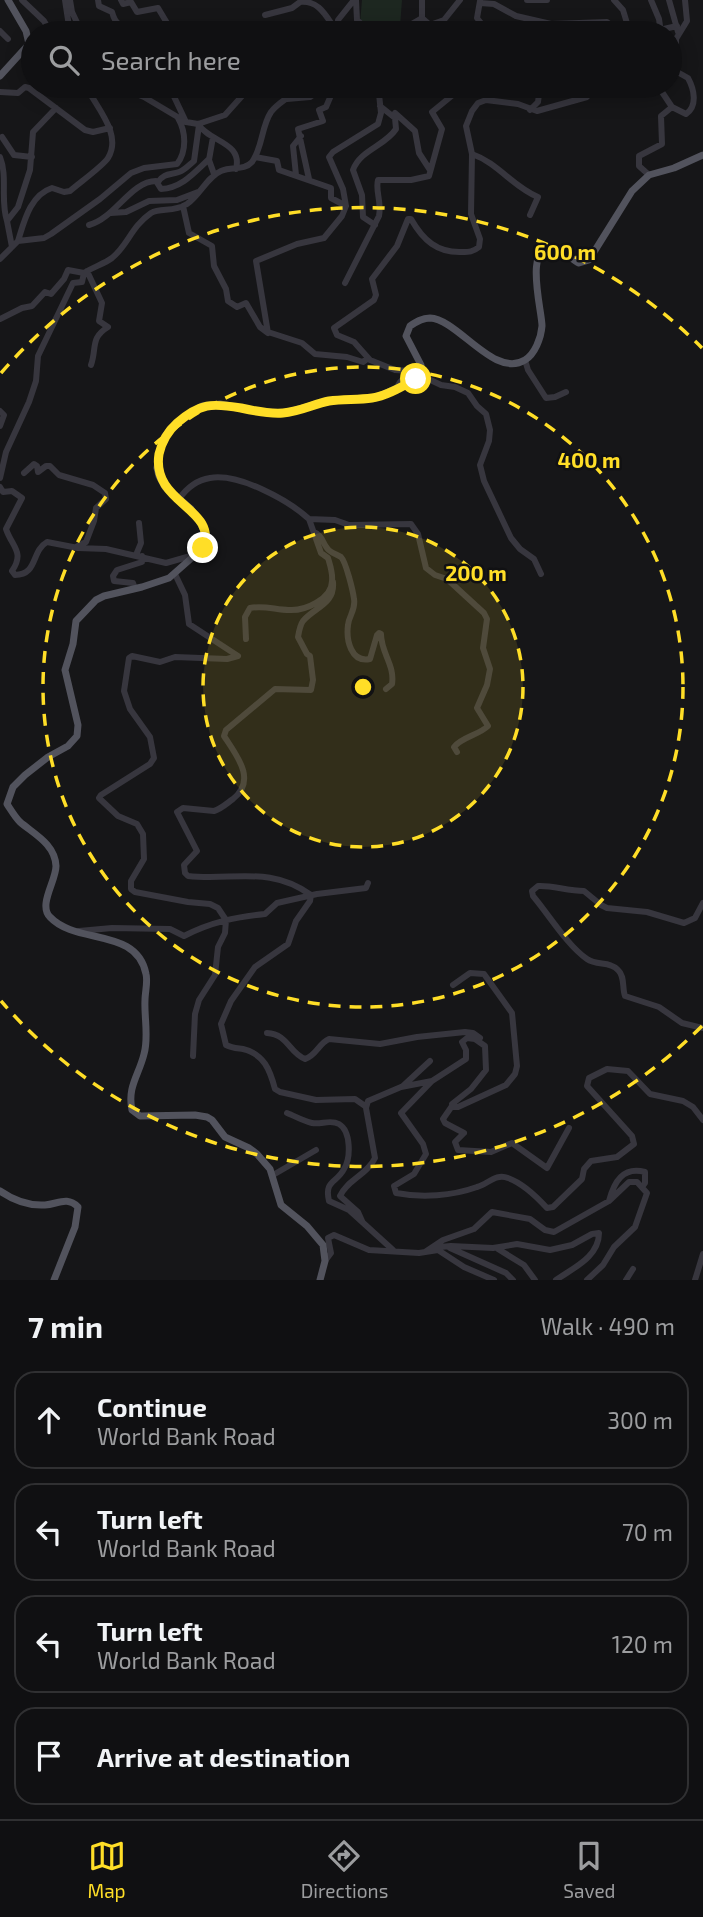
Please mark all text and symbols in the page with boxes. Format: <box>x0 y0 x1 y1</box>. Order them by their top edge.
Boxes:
search box <box>21 21 682 98</box>
icon: search <box>45 41 83 79</box>
text: Search here <box>101 44 241 75</box>
text: 600 m <box>534 239 596 264</box>
route start <box>400 363 431 394</box>
text: 400 m <box>558 447 620 472</box>
route end <box>187 532 218 563</box>
text: 200 m <box>445 560 507 585</box>
centre of rings <box>351 675 375 699</box>
text: 7 min <box>28 1308 103 1344</box>
text: Walk · 490 m <box>540 1312 675 1340</box>
text: Continue <box>97 1391 207 1422</box>
icon: ahead <box>30 1401 68 1439</box>
text: 300 m <box>607 1406 673 1434</box>
text: World Bank Road <box>97 1422 276 1450</box>
text: Turn left <box>97 1503 203 1534</box>
icon: left <box>30 1513 68 1551</box>
text: 70 m <box>622 1518 673 1546</box>
text: World Bank Road <box>97 1534 276 1562</box>
text: Turn left <box>97 1615 203 1646</box>
icon: left <box>30 1625 68 1663</box>
text: 120 m <box>612 1630 673 1658</box>
text: World Bank Road <box>97 1646 276 1674</box>
icon: arrive <box>30 1737 68 1775</box>
text: Arrive at destination <box>97 1741 350 1772</box>
tab: Map <box>88 1837 126 1902</box>
tab: Directions <box>301 1837 388 1902</box>
tab: Saved <box>563 1837 615 1902</box>

